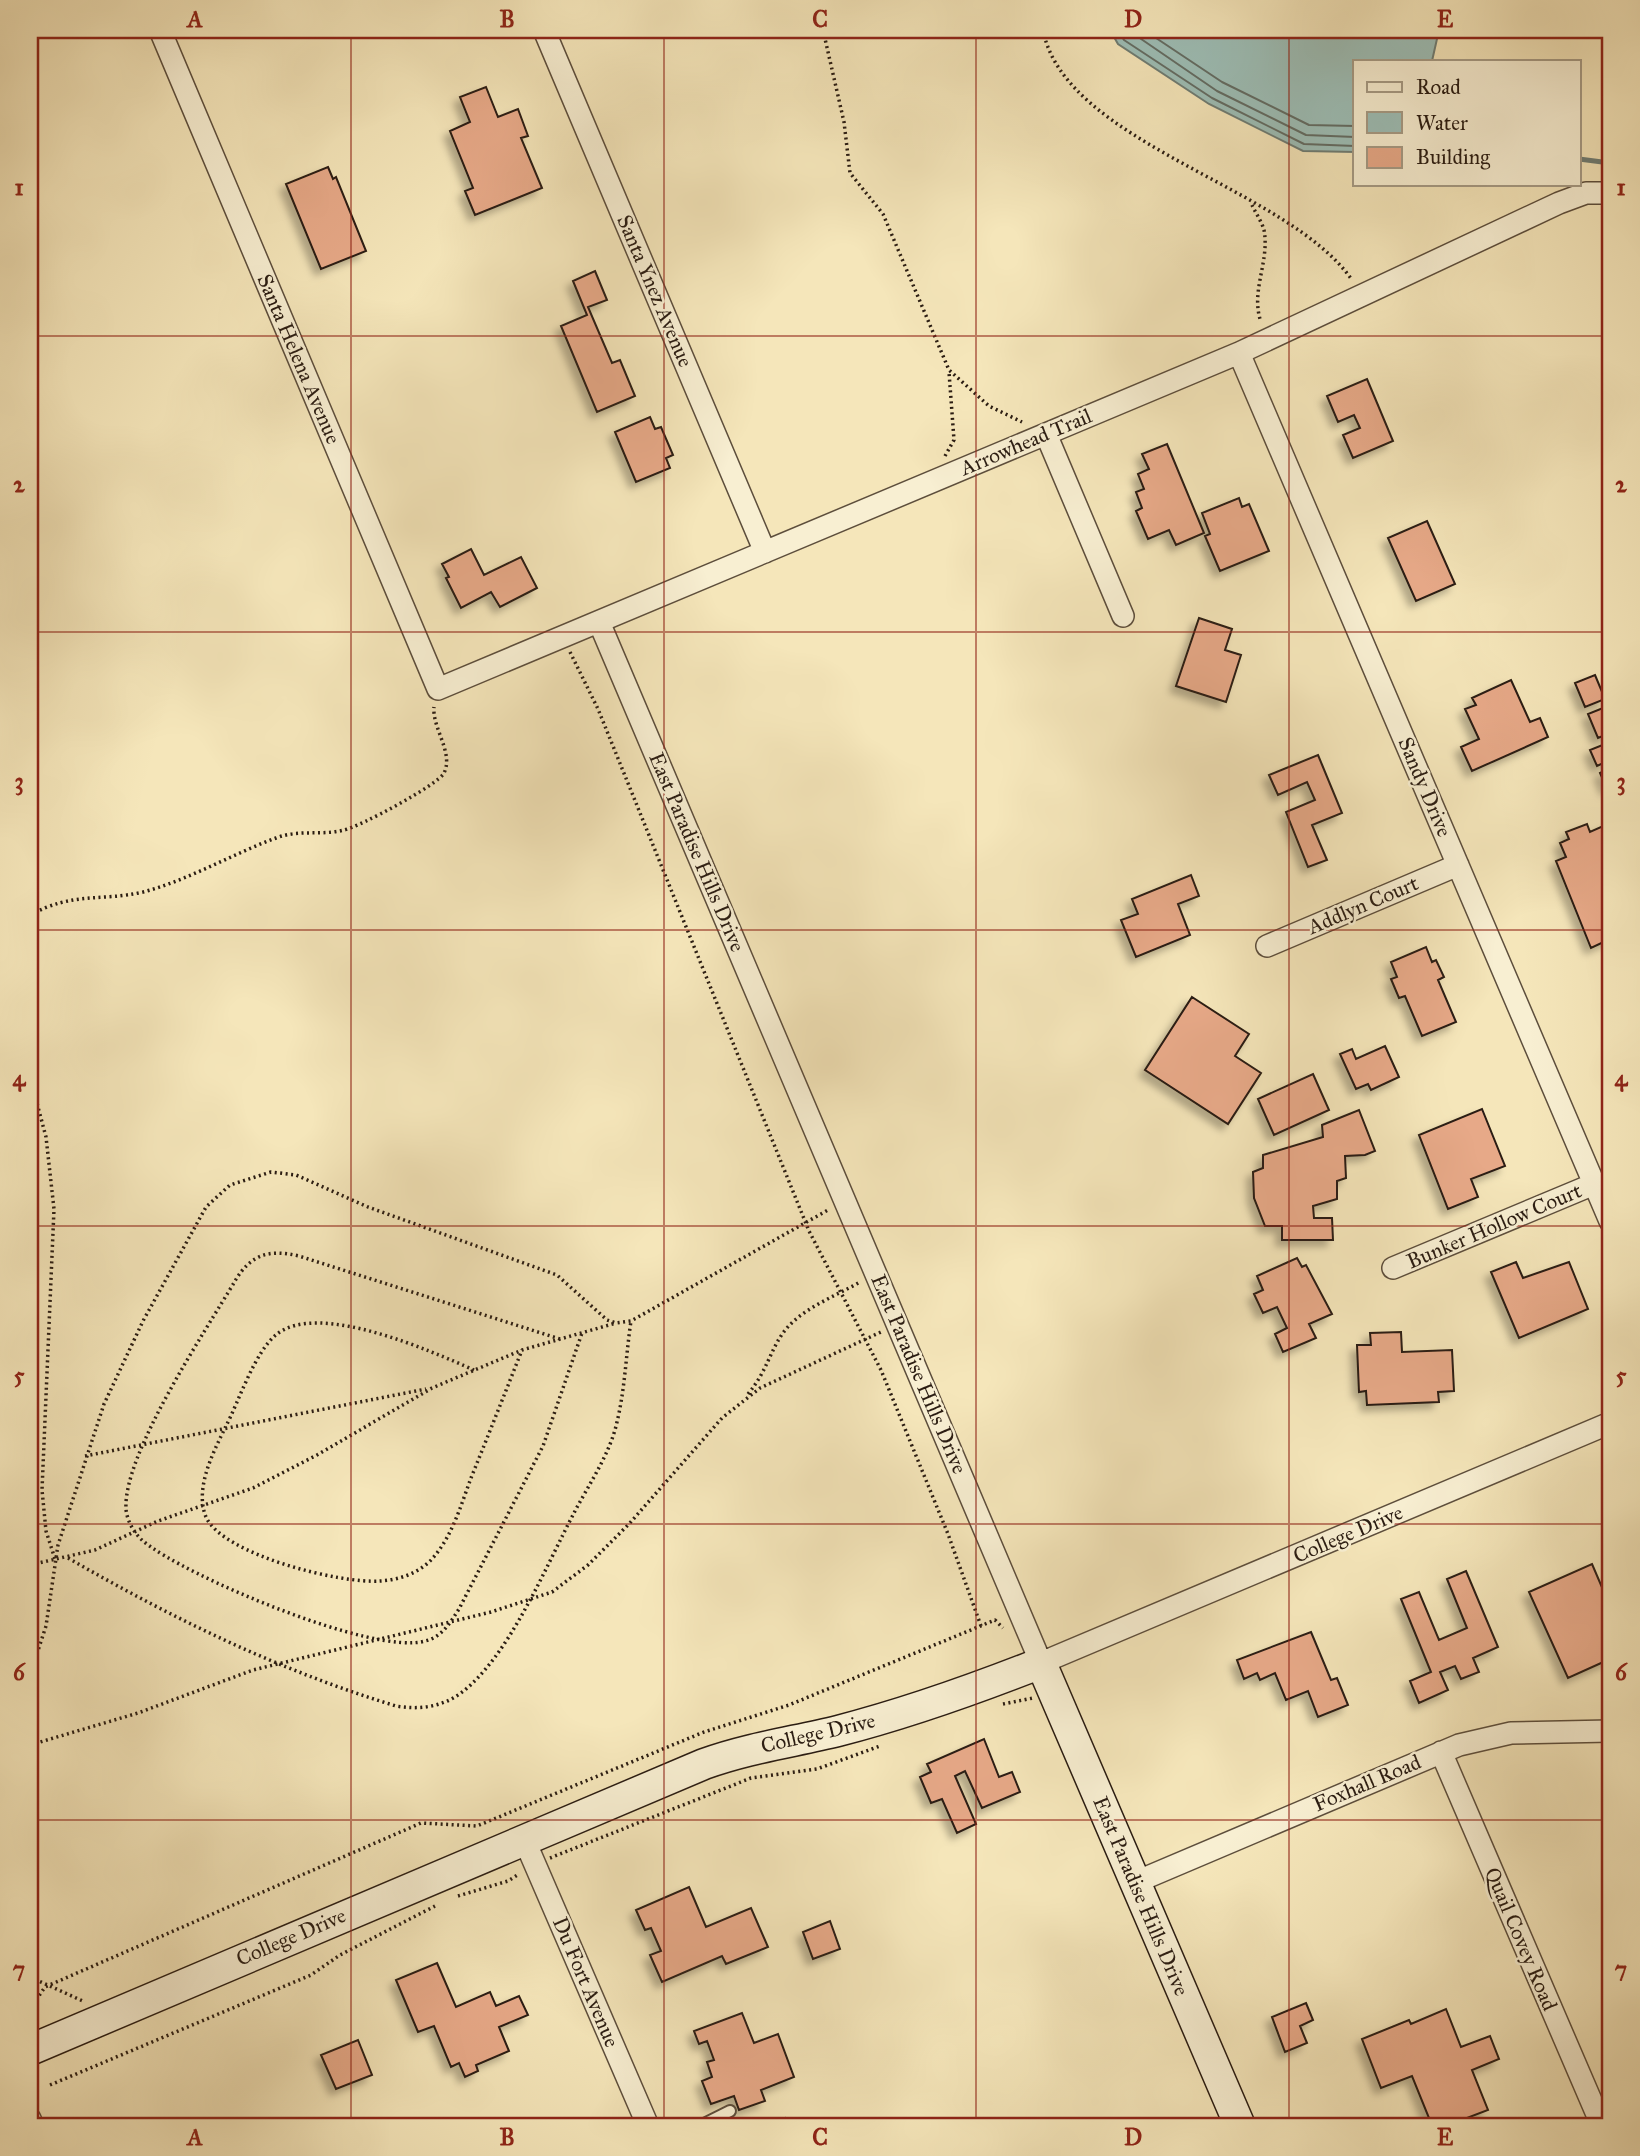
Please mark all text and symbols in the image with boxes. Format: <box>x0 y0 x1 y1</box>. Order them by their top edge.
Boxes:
text: A <box>185 5 203 33</box>
text: B <box>499 5 515 33</box>
text: C <box>812 5 828 33</box>
text: D <box>1124 5 1142 33</box>
text: E <box>1437 5 1454 33</box>
legend <box>1353 60 1580 186</box>
text: Road <box>1416 74 1461 100</box>
text: Water <box>1416 110 1468 136</box>
text: Building <box>1416 144 1490 170</box>
text: 1 <box>14 173 24 201</box>
text: 1 <box>1616 173 1626 201</box>
street label: Santa Ynez Avenue <box>611 211 699 371</box>
street label: Santa Helena Avenue <box>251 270 347 448</box>
street label: Arrowhead Trail <box>955 402 1096 482</box>
text: 2 <box>13 470 25 498</box>
text: 2 <box>1615 470 1627 498</box>
street label: Sandy Drive <box>1392 733 1458 841</box>
street label: East Paradise Hills Drive <box>643 748 751 956</box>
text: 3 <box>14 767 24 796</box>
text: 3 <box>1616 767 1626 796</box>
street label: Addlyn Court <box>1303 870 1423 940</box>
text: 4 <box>13 1064 27 1092</box>
text: 4 <box>1615 1064 1629 1092</box>
street label: Bunker Hollow Court <box>1403 1177 1586 1275</box>
street label: East Paradise Hills Drive <box>865 1270 973 1478</box>
text: 5 <box>14 1361 25 1389</box>
text: 5 <box>1616 1361 1627 1389</box>
street label: College Drive <box>1289 1499 1407 1569</box>
text: 6 <box>13 1658 26 1686</box>
text: 6 <box>1615 1658 1628 1686</box>
street label: College Drive <box>758 1707 878 1759</box>
street label: Foxhall Road <box>1309 1749 1425 1817</box>
street label: East Paradise Hills Drive <box>1087 1792 1195 2000</box>
street label: Quail Covey Road <box>1479 1863 1563 2015</box>
street label: College Drive <box>232 1902 350 1972</box>
street label: Du Fort Avenue <box>547 1913 625 2051</box>
text: 7 <box>13 1955 25 1983</box>
text: 7 <box>1615 1955 1627 1983</box>
text: A <box>185 2123 203 2151</box>
text: B <box>499 2123 515 2151</box>
text: C <box>812 2123 828 2151</box>
text: D <box>1124 2123 1142 2151</box>
text: E <box>1437 2123 1454 2151</box>

